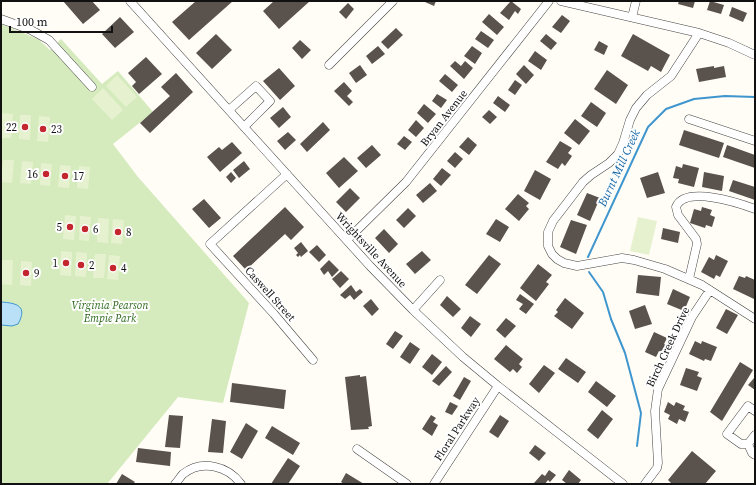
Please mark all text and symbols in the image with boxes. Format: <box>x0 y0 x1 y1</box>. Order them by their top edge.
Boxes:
scale bar <box>10 8 112 34</box>
text: 100 m <box>16 14 48 30</box>
street label: Bryan Avenue <box>417 86 471 149</box>
place label: 22 <box>6 120 17 135</box>
marker: 22 <box>20 122 30 132</box>
place label: 23 <box>51 122 62 137</box>
marker: 23 <box>38 124 48 134</box>
water label: Burnt Mill Creek <box>594 127 644 210</box>
place label: 16 <box>27 167 38 182</box>
marker: 16 <box>41 169 51 179</box>
place label: 17 <box>73 169 84 184</box>
marker: 17 <box>60 171 70 181</box>
street label: Wrightsville Avenue <box>332 209 410 291</box>
place label: 5 <box>57 220 63 235</box>
marker: 5 <box>65 222 75 232</box>
place label: 6 <box>93 222 99 237</box>
marker: 6 <box>80 224 90 234</box>
place label: 8 <box>126 225 132 240</box>
marker: 8 <box>113 227 123 237</box>
place label: 1 <box>53 256 58 271</box>
marker: 1 <box>61 258 71 268</box>
place label: 2 <box>89 258 95 273</box>
marker: 2 <box>76 260 86 270</box>
place label: 4 <box>121 261 127 276</box>
marker: 4 <box>108 263 118 273</box>
street label: Caswell Street <box>241 264 299 325</box>
place label: 9 <box>34 266 40 281</box>
marker: 9 <box>21 268 31 278</box>
park label: Virginia Pearson Empie Park <box>72 298 149 326</box>
street label: Birch Creek Drive <box>643 304 693 390</box>
street label: Floral Parkway <box>431 394 484 464</box>

